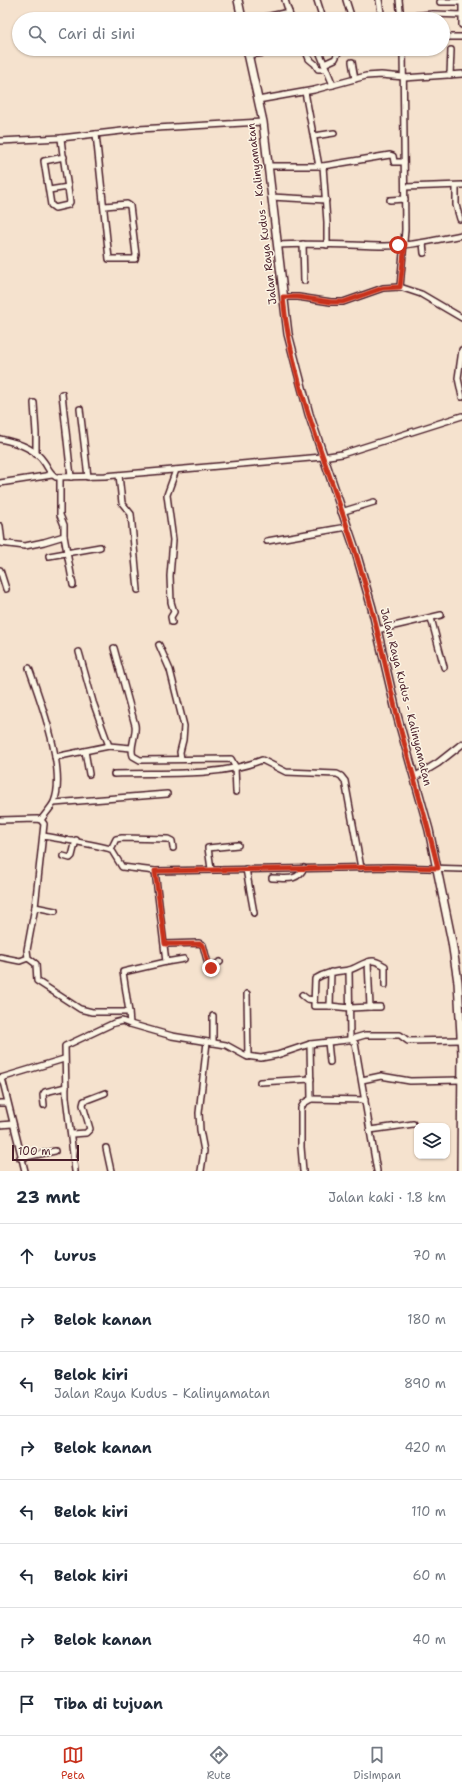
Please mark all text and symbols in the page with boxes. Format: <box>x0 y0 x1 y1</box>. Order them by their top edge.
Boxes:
search box <box>12 12 450 56</box>
icon: search <box>26 23 48 45</box>
text: Cari di sini <box>58 24 135 44</box>
street label: Jalan Raya Kudus - Kalinyamatan <box>243 122 281 306</box>
route start <box>389 236 407 254</box>
street label: Jalan Raya Kudus - Kalinyamatan <box>377 607 435 788</box>
route end <box>202 959 220 977</box>
map controls <box>414 1123 450 1159</box>
button: layers <box>414 1123 450 1159</box>
scale bar <box>12 1143 79 1162</box>
text: 100 m <box>18 1144 51 1159</box>
text: 23 mnt <box>16 1186 80 1208</box>
text: Jalan kaki · 1.8 km <box>328 1189 446 1206</box>
icon: ahead <box>16 1245 38 1267</box>
text: Lurus <box>54 1246 96 1266</box>
text: 70 m <box>412 1247 446 1264</box>
icon: right <box>16 1309 38 1331</box>
text: Belok kanan <box>54 1310 152 1330</box>
text: 180 m <box>407 1311 446 1328</box>
text: Belok kiri <box>54 1365 128 1385</box>
icon: left <box>16 1373 38 1395</box>
text: 890 m <box>404 1375 446 1392</box>
text: Jalan Raya Kudus - Kalinyamatan <box>54 1385 270 1402</box>
icon: right <box>16 1437 38 1459</box>
text: Belok kanan <box>54 1438 152 1458</box>
text: 420 m <box>404 1439 446 1456</box>
icon: left <box>16 1501 38 1523</box>
text: Belok kiri <box>54 1502 128 1522</box>
text: 110 m <box>411 1503 446 1520</box>
icon: left <box>16 1565 38 1587</box>
text: Belok kiri <box>54 1566 128 1586</box>
text: 60 m <box>413 1567 446 1584</box>
icon: right <box>16 1629 38 1651</box>
text: Belok kanan <box>54 1630 152 1650</box>
text: 40 m <box>412 1631 446 1648</box>
icon: arrive <box>16 1693 38 1715</box>
text: Tiba di tujuan <box>54 1694 163 1714</box>
tab: Peta <box>61 1744 85 1783</box>
tab: Rute <box>207 1744 231 1783</box>
tab: Disimpan <box>353 1744 401 1783</box>

